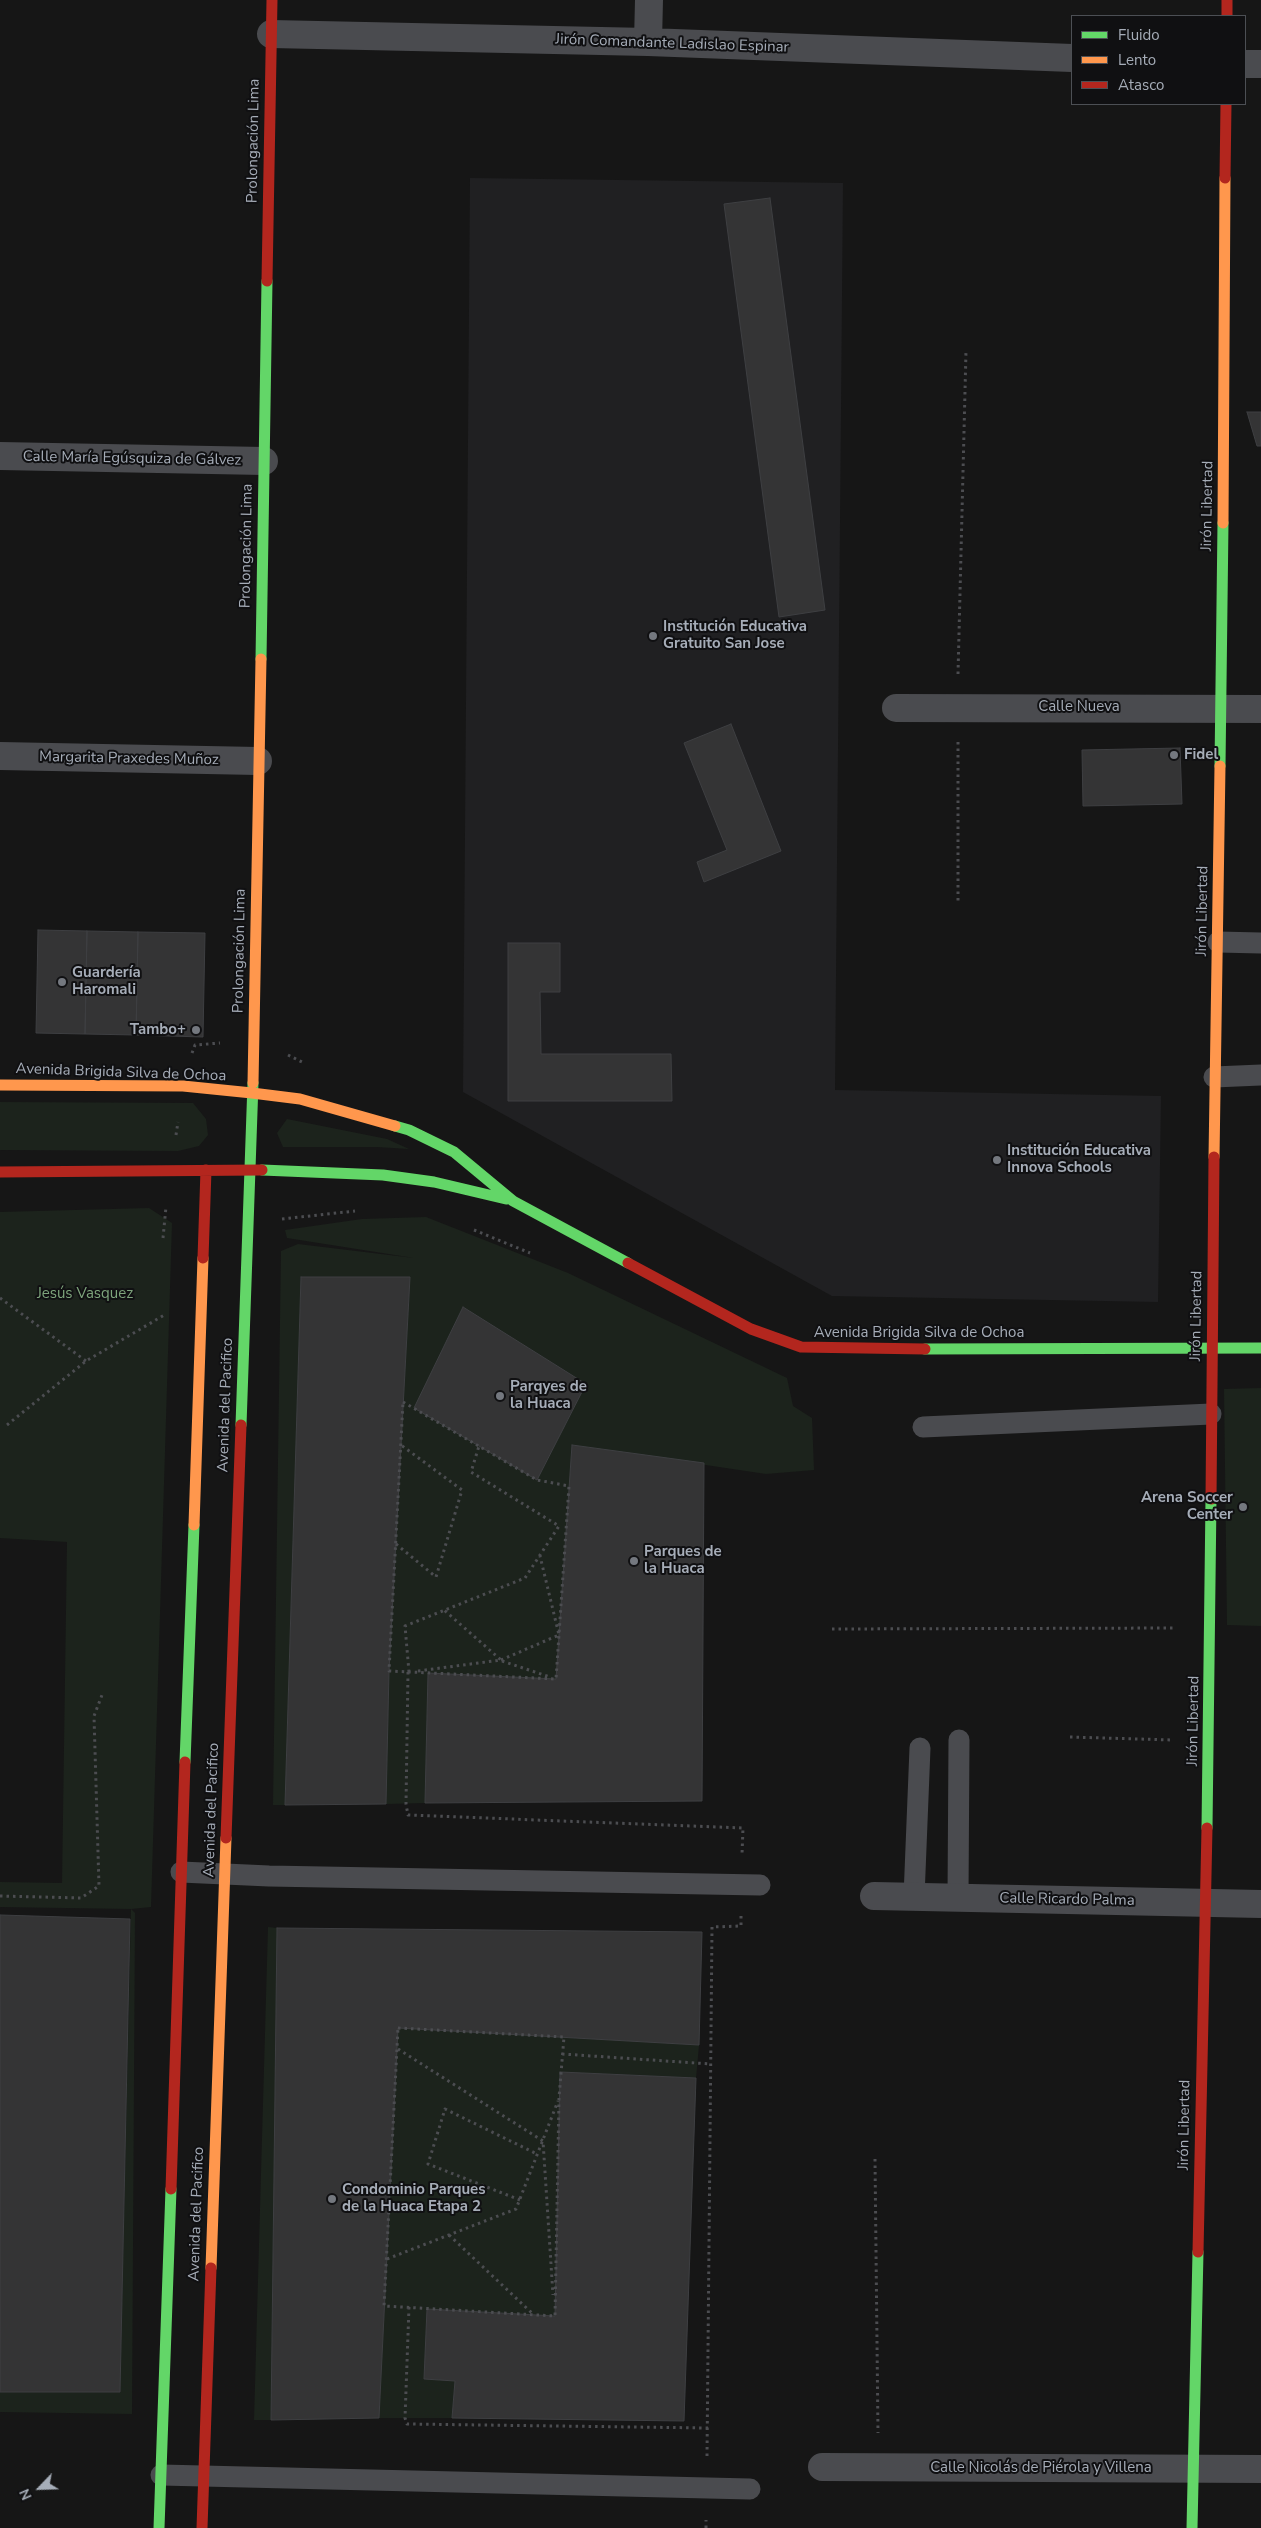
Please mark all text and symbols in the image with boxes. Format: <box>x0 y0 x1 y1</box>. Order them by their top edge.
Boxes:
legend <box>1071 15 1246 105</box>
text: Fluido <box>1118 25 1160 45</box>
street label: Jirón Comandante Ladislao Espinar <box>555 31 789 57</box>
text: Lento <box>1118 50 1156 70</box>
text: Atasco <box>1118 75 1164 95</box>
street label: Prolongación Lima <box>244 79 264 203</box>
street label: Calle María Egúsquiza de Gálvez <box>23 448 241 470</box>
street label: Jirón Libertad <box>1198 461 1218 551</box>
street label: Prolongación Lima <box>237 484 257 608</box>
place label: Institución Educativa Gratuito San Jose <box>663 618 807 653</box>
marker: Institución Educativa Gratuito San Jose <box>647 630 659 642</box>
street label: Calle Nueva <box>1038 698 1120 716</box>
place label: Fidel <box>1184 746 1218 764</box>
street label: Margarita Praxedes Muñoz <box>39 748 219 770</box>
marker: Fidel <box>1168 749 1180 761</box>
street label: Jirón Libertad <box>1193 866 1213 956</box>
street label: Prolongación Lima <box>230 889 250 1013</box>
place label: Guardería Haromali <box>72 964 141 999</box>
marker: Guardería Haromali <box>56 976 68 988</box>
place label: Tambo+ <box>130 1021 186 1039</box>
marker: Tambo+ <box>190 1024 202 1036</box>
street label: Avenida Brigida Silva de Ochoa <box>15 1060 227 1086</box>
place label: Institución Educativa Innova Schools <box>1007 1142 1151 1177</box>
marker: Institución Educativa Innova Schools <box>991 1154 1003 1166</box>
street label: Jirón Libertad <box>1187 1271 1207 1361</box>
park label: Jesús Vasquez <box>37 1285 133 1303</box>
street label: Avenida Brigida Silva de Ochoa <box>814 1324 1024 1342</box>
street label: Avenida del Pacifico <box>215 1337 237 1473</box>
place label: Parqyes de la Huaca <box>510 1378 587 1413</box>
marker: Parqyes de la Huaca <box>494 1390 506 1402</box>
place label: Arena Soccer Center <box>1141 1489 1233 1524</box>
marker: Arena Soccer Center <box>1237 1501 1249 1513</box>
place label: Parques de la Huaca <box>644 1543 722 1578</box>
marker: Parques de la Huaca <box>628 1555 640 1567</box>
street label: Jirón Libertad <box>1184 1676 1204 1766</box>
street label: Avenida del Pacifico <box>201 1742 223 1878</box>
street label: Calle Ricardo Palma <box>999 1890 1135 1910</box>
street label: Jirón Libertad <box>1175 2080 1195 2170</box>
street label: Avenida del Pacifico <box>186 2146 208 2282</box>
place label: Condominio Parques de la Huaca Etapa 2 <box>342 2181 486 2216</box>
marker: Condominio Parques de la Huaca Etapa 2 <box>326 2193 338 2205</box>
street label: Calle Nicolás de Piérola y Villena <box>930 2459 1152 2477</box>
north arrow <box>15 2463 65 2513</box>
text: N <box>15 2486 37 2503</box>

